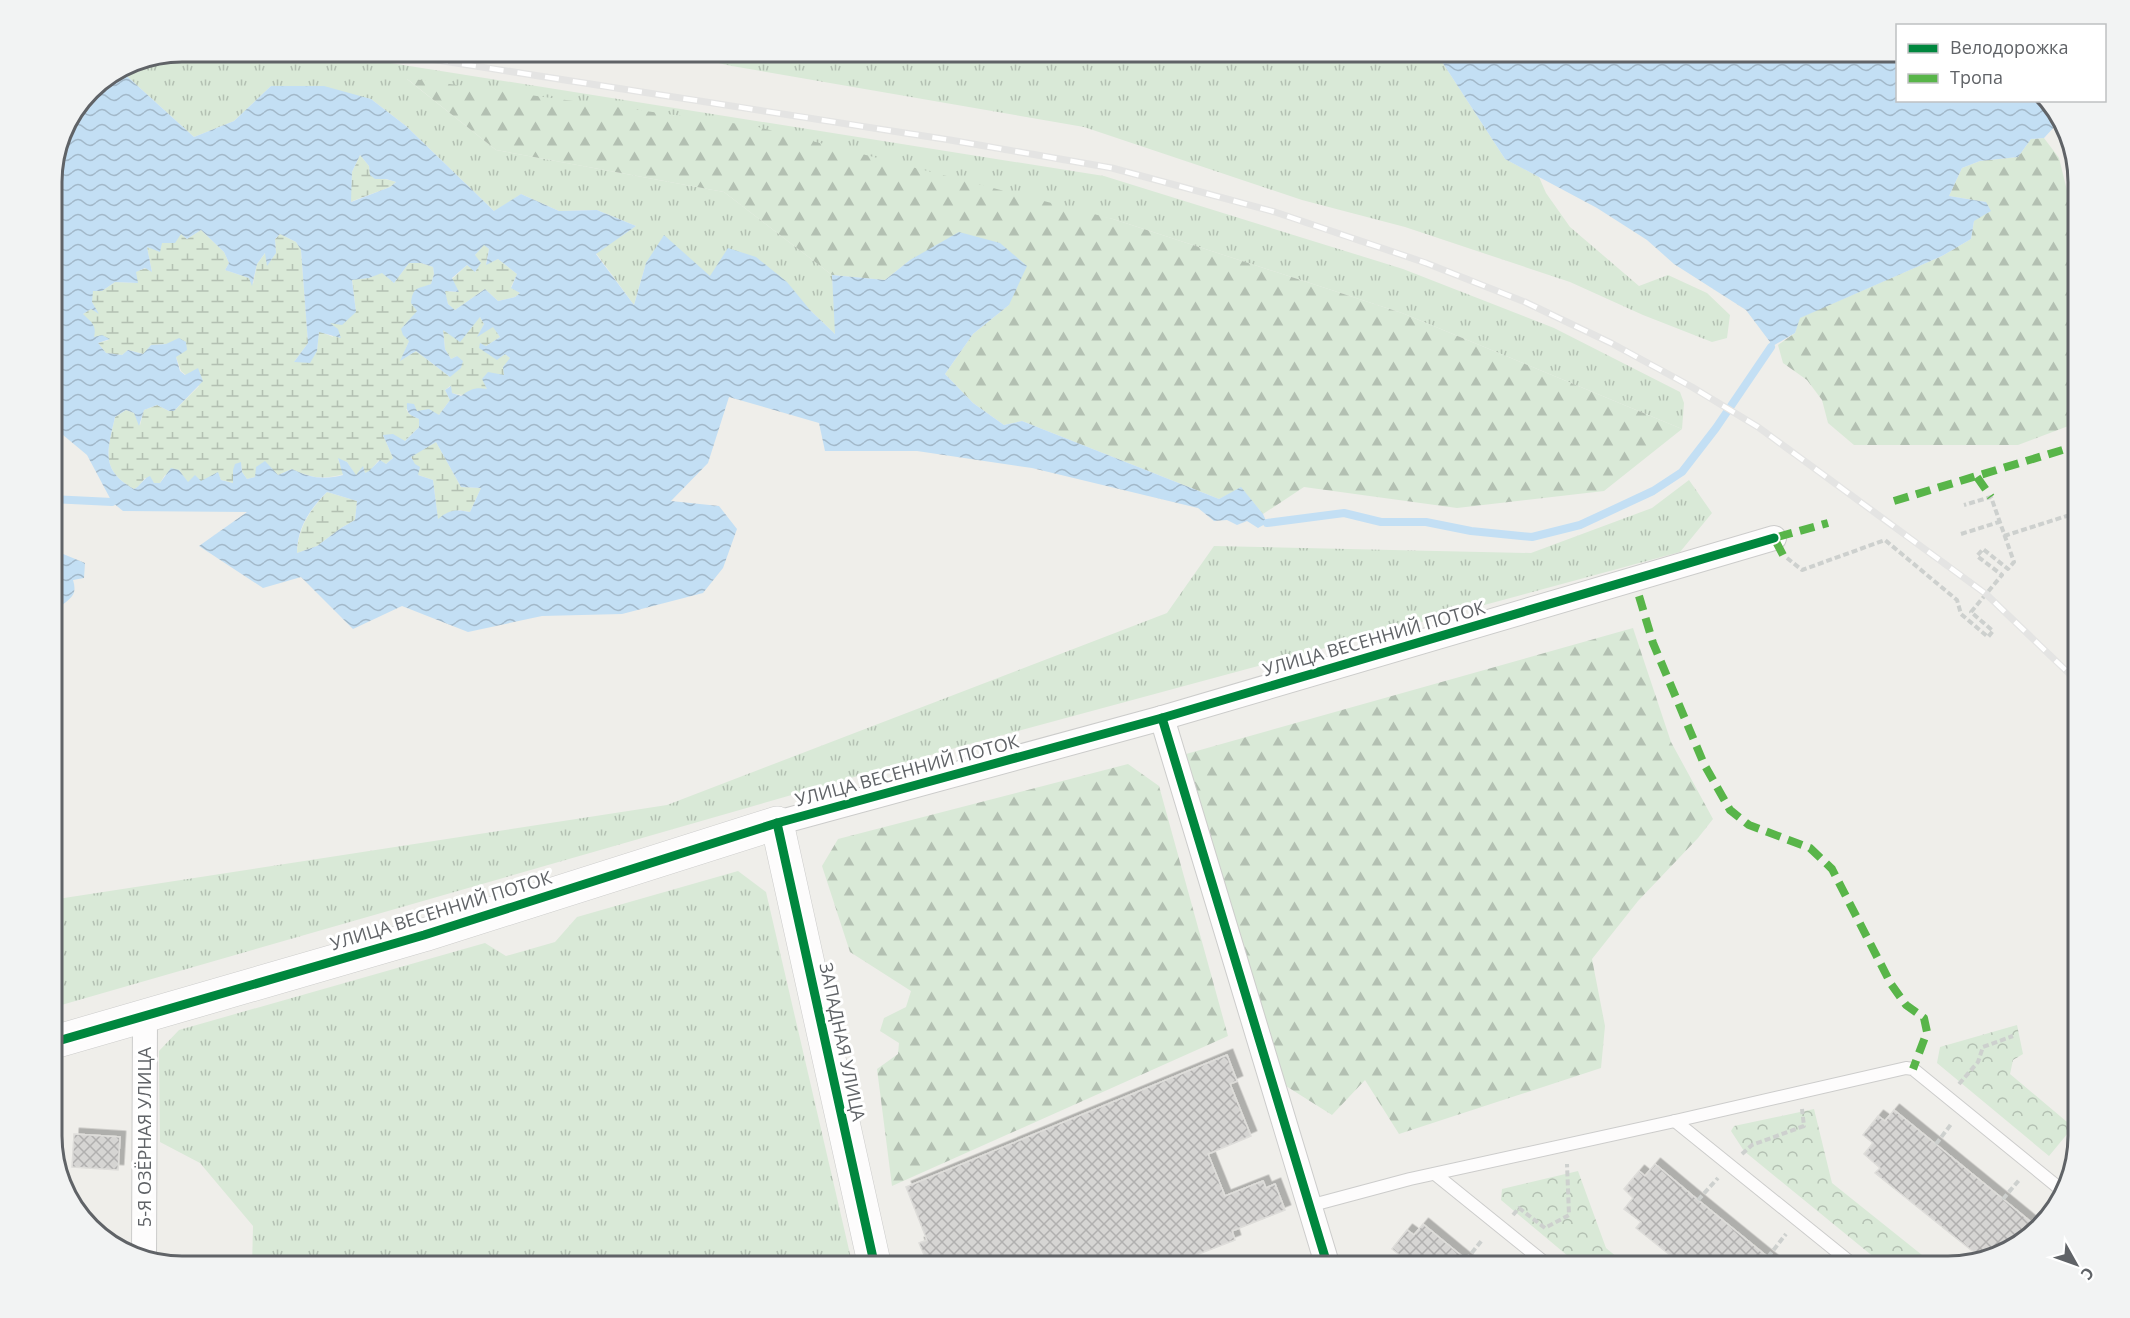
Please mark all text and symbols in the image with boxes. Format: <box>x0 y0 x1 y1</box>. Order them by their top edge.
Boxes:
legend <box>1896 24 2106 102</box>
text: Велодорожка <box>1950 35 2068 59</box>
text: Тропа <box>1950 65 2003 89</box>
street label: УЛИЦА ВЕСЕННИЙ ПОТОК <box>1260 595 1488 681</box>
street label: УЛИЦА ВЕСЕННИЙ ПОТОК <box>792 729 1021 811</box>
street label: УЛИЦА ВЕСЕННИЙ ПОТОК <box>327 865 554 955</box>
street label: ЗАПАДНАЯ УЛИЦА <box>814 960 872 1124</box>
street label: 5-Я ОЗЁРНАЯ УЛИЦА <box>132 1046 156 1227</box>
north arrow <box>2046 1234 2106 1294</box>
text: С <box>2076 1263 2099 1285</box>

